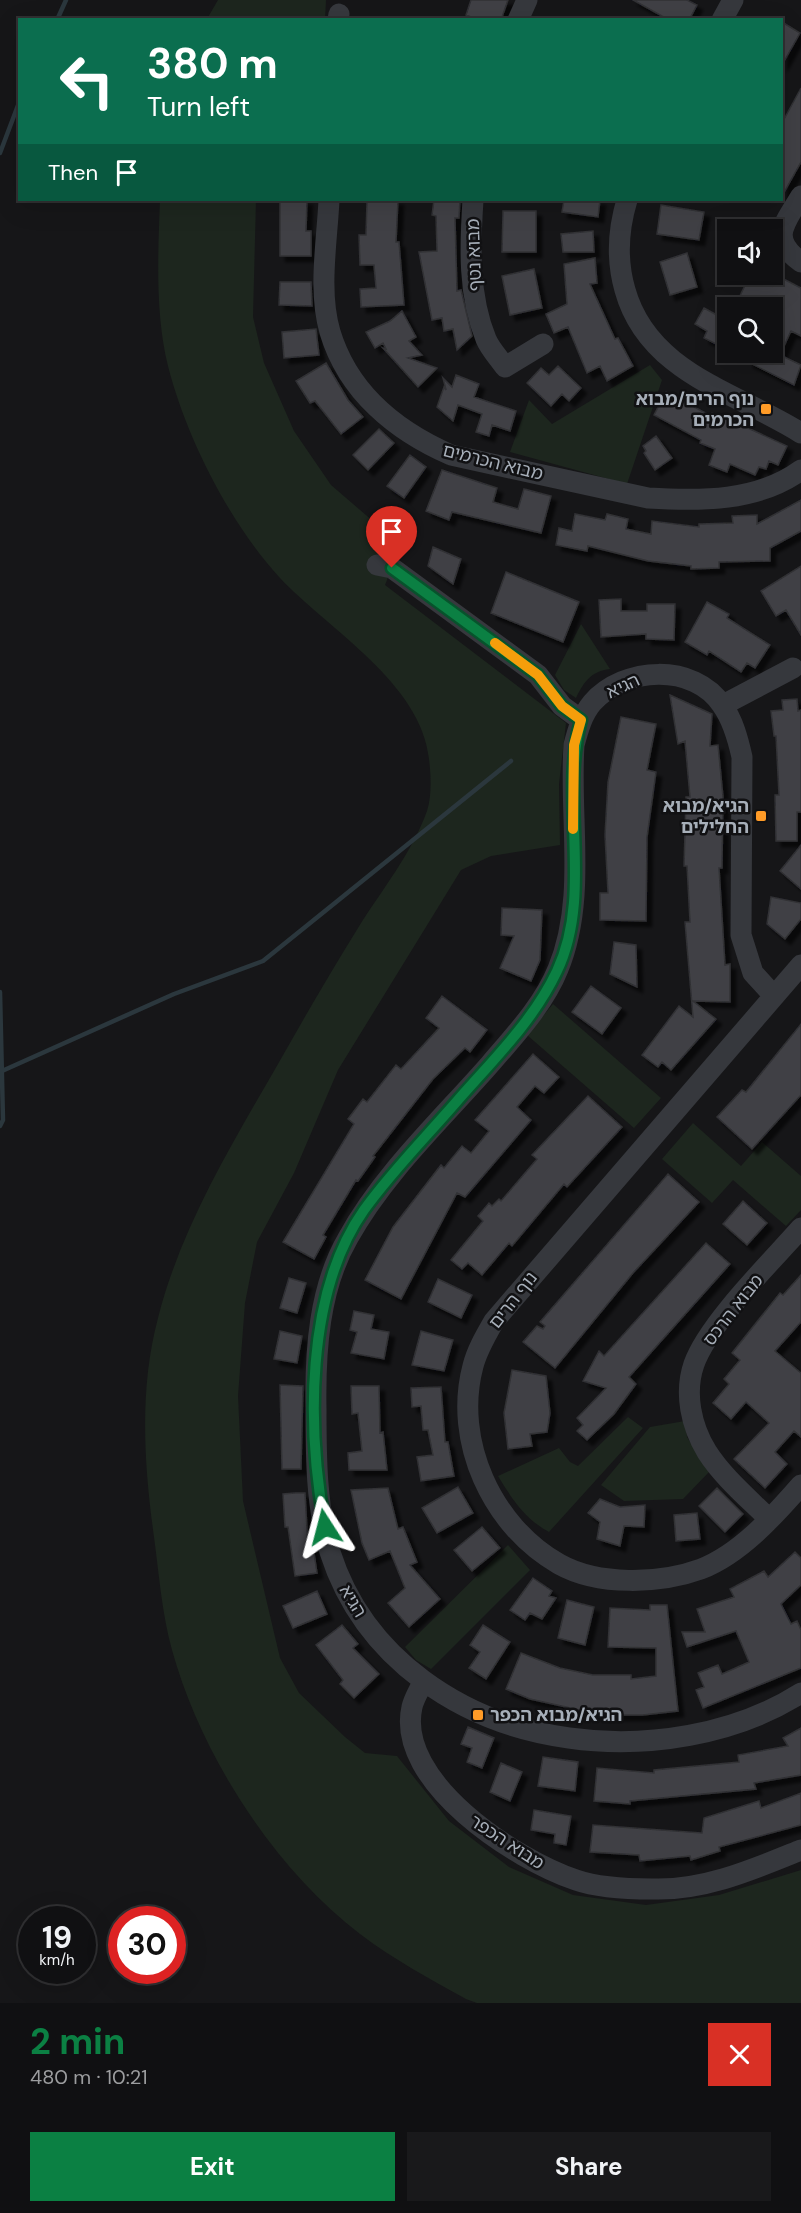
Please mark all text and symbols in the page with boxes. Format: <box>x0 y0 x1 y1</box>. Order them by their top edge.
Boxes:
text: 380 m <box>147 36 278 91</box>
icon: left <box>48 42 126 120</box>
text: Turn left <box>147 89 250 124</box>
icon: arrive <box>110 156 143 189</box>
text: Then <box>48 158 98 187</box>
street label: מבוא נטף <box>461 218 487 292</box>
map controls <box>717 219 783 363</box>
button: sound <box>717 219 783 285</box>
button: search <box>717 297 783 363</box>
place label: נוף הרים/מבוא הכרמים <box>636 387 754 432</box>
marker: נוף הרים/מבוא הכרמים <box>759 402 773 416</box>
street label: מבוא הכרמים <box>440 438 546 486</box>
pin <box>366 506 417 568</box>
icon: arrive <box>375 515 408 548</box>
street label: הגיא <box>602 668 644 704</box>
place label: הגיא/מבוא החלילים <box>663 794 749 839</box>
marker: הגיא/מבוא החלילים <box>754 809 768 823</box>
street label: נוף הרים <box>483 1267 543 1333</box>
street label: מבוא הרכס <box>697 1269 769 1351</box>
position arrow <box>293 1495 357 1559</box>
street label: הגיא <box>334 1580 372 1622</box>
place label: הגיא/מבוא הכפר <box>490 1703 622 1727</box>
marker: הגיא/מבוא הכפר <box>471 1708 485 1722</box>
street label: מבוא הכפר <box>465 1809 549 1875</box>
speed limit sign: 30 <box>108 1906 186 1984</box>
text: 19 <box>42 1918 72 1957</box>
text: km/h <box>39 1950 75 1970</box>
text: 2 min <box>30 2018 125 2065</box>
button: close <box>708 2023 771 2086</box>
text: 480 m · 10:21 <box>30 2064 147 2090</box>
button: Exit <box>30 2132 395 2201</box>
button: Share <box>407 2132 771 2201</box>

